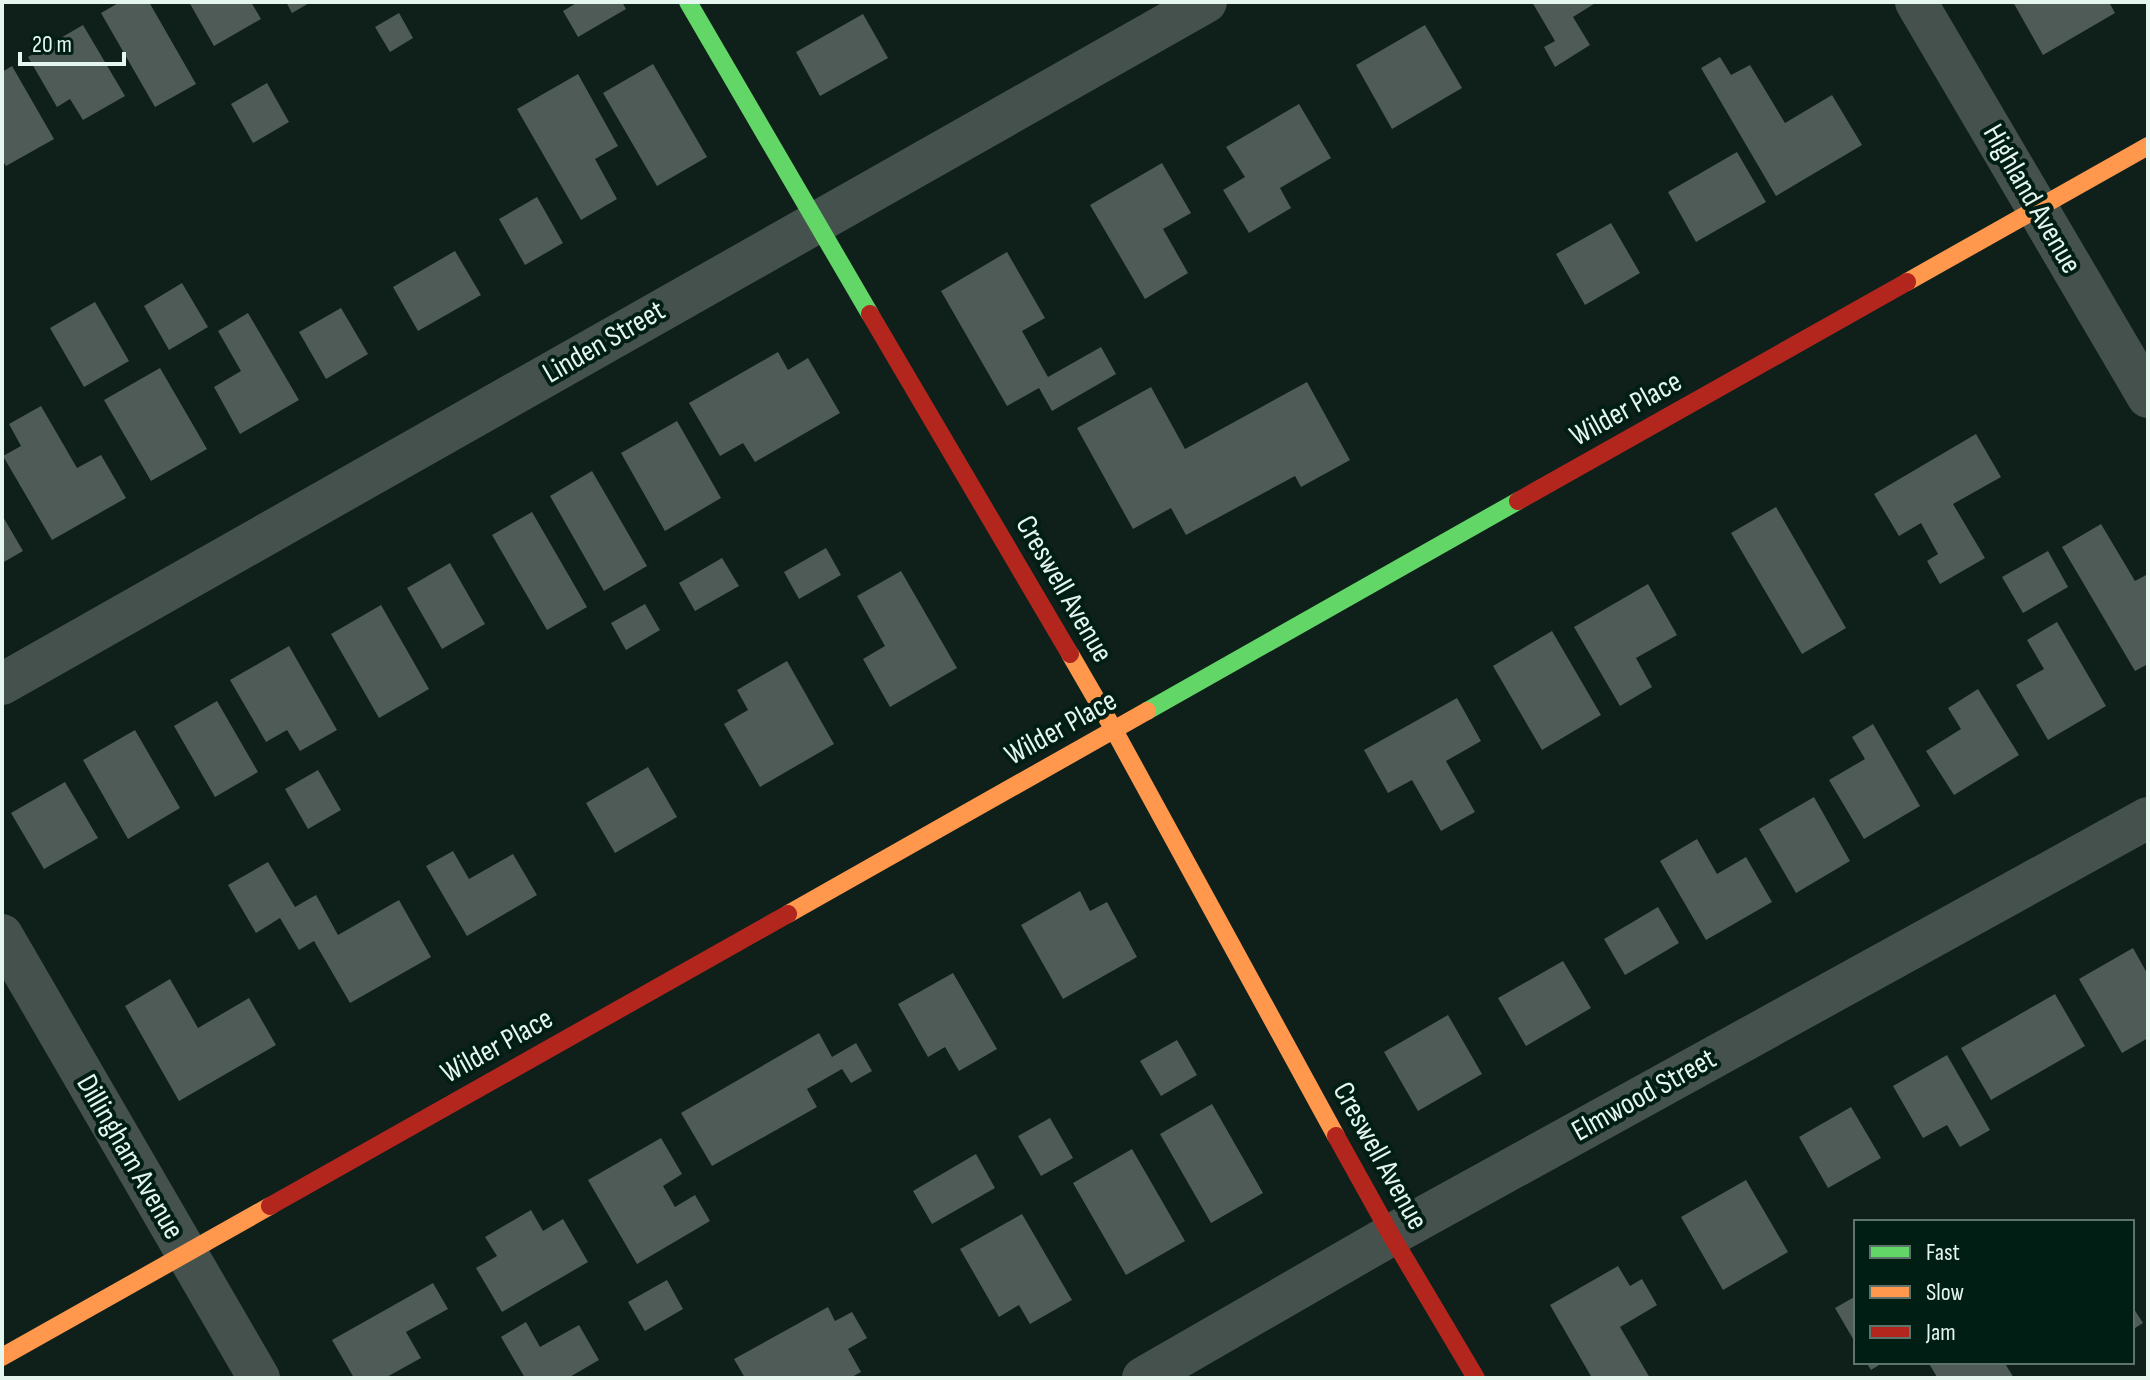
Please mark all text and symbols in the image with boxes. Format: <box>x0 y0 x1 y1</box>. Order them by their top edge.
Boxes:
scale bar <box>20 16 124 66</box>
text: 20 m <box>32 30 72 59</box>
street label: Highland Avenue <box>1975 118 2089 280</box>
street label: Linden Street <box>537 293 671 391</box>
street label: Wilder Place <box>1564 364 1688 454</box>
street label: Creswell Avenue <box>1008 509 1120 669</box>
street label: Wilder Place <box>999 683 1123 773</box>
street label: Wilder Place <box>435 1001 559 1091</box>
street label: Elmwood Street <box>1566 1041 1722 1149</box>
street label: Dillingham Avenue <box>68 1068 192 1246</box>
street label: Creswell Avenue <box>1325 1076 1435 1236</box>
legend <box>1854 1220 2134 1364</box>
text: Fast <box>1926 1238 1960 1267</box>
text: Slow <box>1926 1278 1964 1307</box>
text: Jam <box>1925 1318 1956 1347</box>

